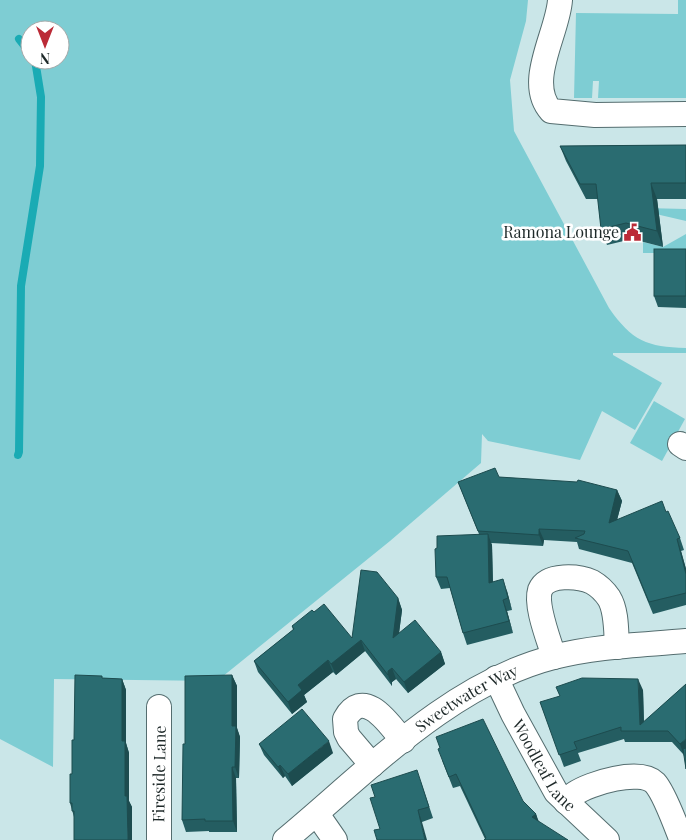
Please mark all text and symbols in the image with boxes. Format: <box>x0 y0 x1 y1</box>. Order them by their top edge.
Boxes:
north arrow <box>20 20 70 70</box>
text: N <box>40 49 50 68</box>
place label: Ramona Lounge <box>503 221 619 242</box>
public building icon: Ramona Lounge <box>623 222 643 242</box>
street label: Sweetwater Way <box>410 659 521 737</box>
street label: Woodleaf Lane <box>507 714 581 816</box>
street label: Fireside Lane <box>147 725 170 823</box>

